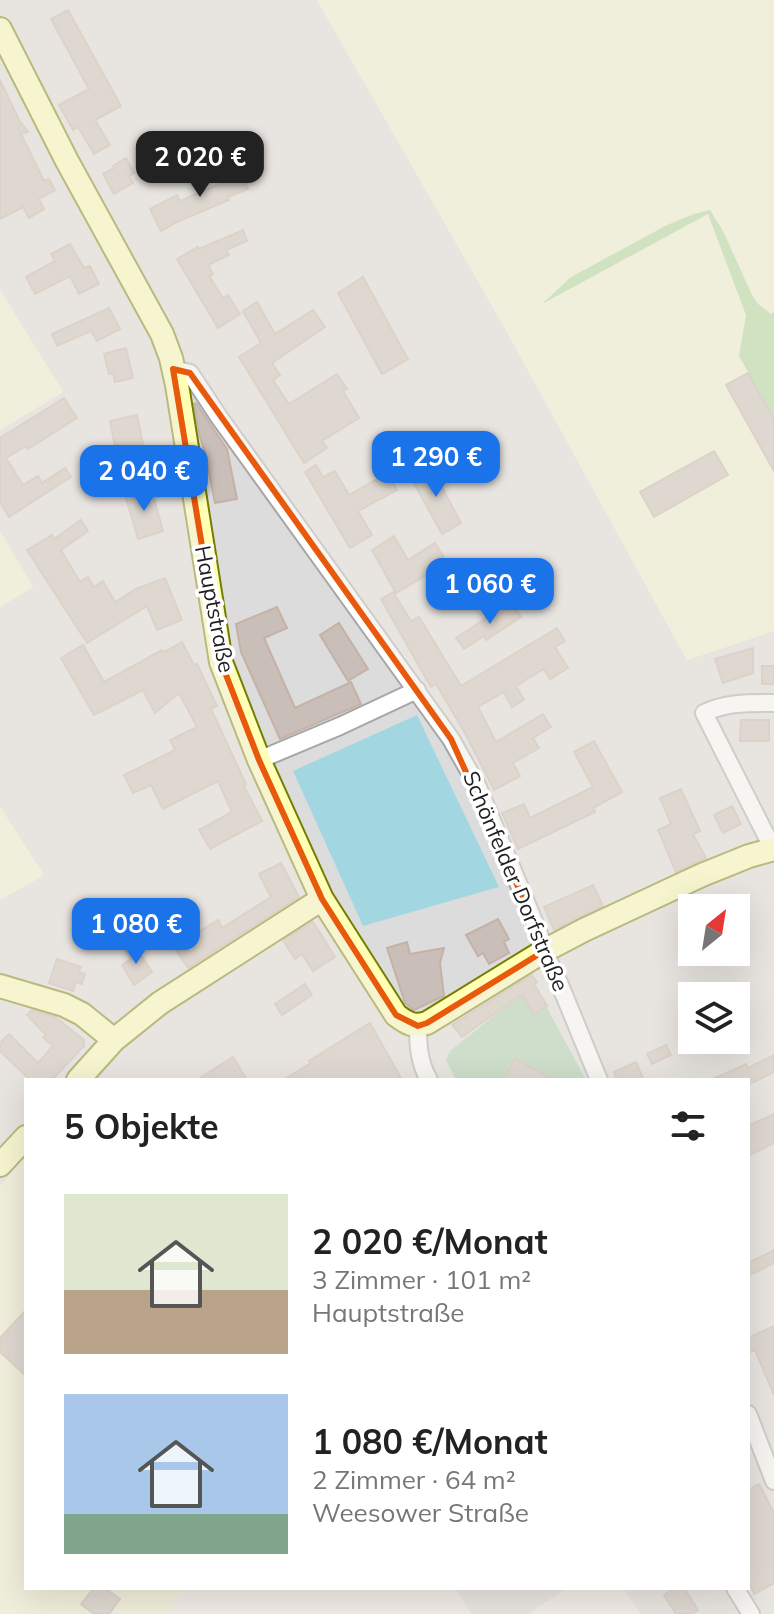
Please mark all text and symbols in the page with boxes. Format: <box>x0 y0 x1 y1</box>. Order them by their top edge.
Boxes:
pin: 2 020 € <box>126 131 274 199</box>
text: 2 020 € <box>154 140 246 173</box>
pin: 1 290 € <box>362 431 510 499</box>
text: 1 290 € <box>390 440 482 473</box>
pin: 2 040 € <box>70 445 218 513</box>
text: 2 040 € <box>98 454 190 487</box>
street label: Hauptstraße <box>189 543 241 675</box>
pin: 1 060 € <box>416 558 564 626</box>
text: 1 060 € <box>444 567 536 600</box>
street label: Schönfelder Dorfstraße <box>457 767 575 995</box>
north arrow <box>678 894 750 966</box>
map controls <box>678 894 750 1054</box>
pin: 1 080 € <box>62 898 210 966</box>
text: 1 080 € <box>90 907 182 940</box>
button: layers <box>678 982 750 1054</box>
icon: filters <box>666 1104 710 1148</box>
text: 5 Objekte <box>64 1105 219 1148</box>
text: 2 020 €/Monat <box>312 1220 548 1263</box>
icon: home <box>128 1226 224 1322</box>
text: 3 Zimmer · 101 m² <box>312 1263 531 1296</box>
text: Hauptstraße <box>312 1296 465 1329</box>
text: 1 080 €/Monat <box>312 1420 548 1463</box>
icon: home <box>128 1426 224 1522</box>
text: 2 Zimmer · 64 m² <box>312 1463 516 1496</box>
text: Weesower Straße <box>312 1496 529 1529</box>

